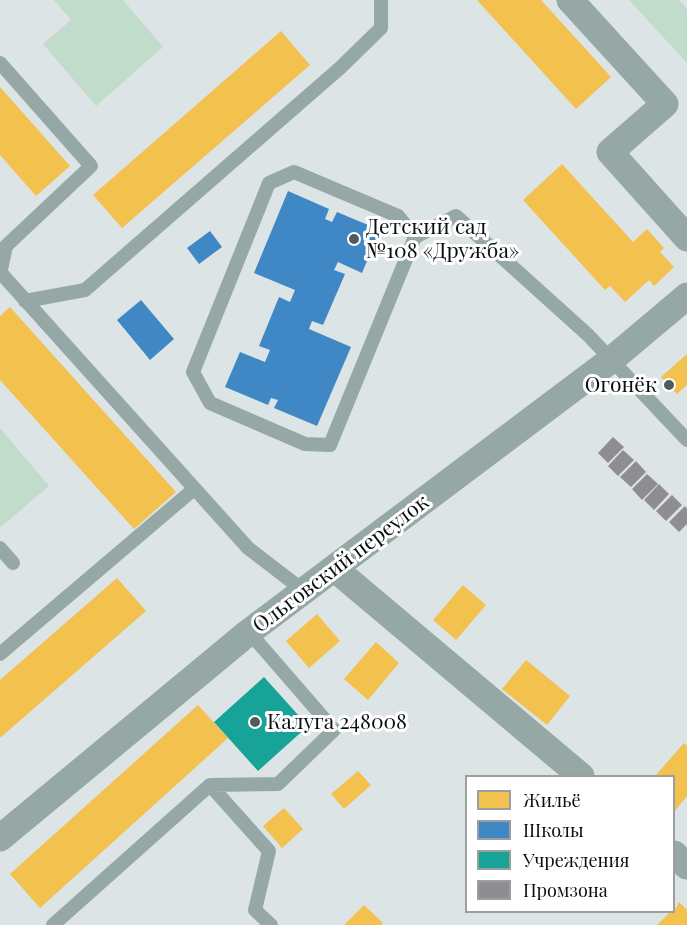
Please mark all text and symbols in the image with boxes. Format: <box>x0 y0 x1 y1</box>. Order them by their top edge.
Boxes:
place label: Детский сад №108 «Дружба» <box>366 214 519 264</box>
marker: Детский сад №108 «Дружба» <box>347 232 361 246</box>
place label: Огонёк <box>585 372 657 398</box>
marker: Огонёк <box>662 378 676 392</box>
street label: Ольговский переулок <box>248 490 434 638</box>
place label: Калуга 248008 <box>267 709 407 735</box>
marker: Калуга 248008 <box>248 715 262 729</box>
legend <box>465 775 675 913</box>
text: Жильё <box>523 788 581 812</box>
text: Школы <box>523 818 584 842</box>
text: Учреждения <box>523 848 629 872</box>
text: Промзона <box>523 878 608 902</box>

